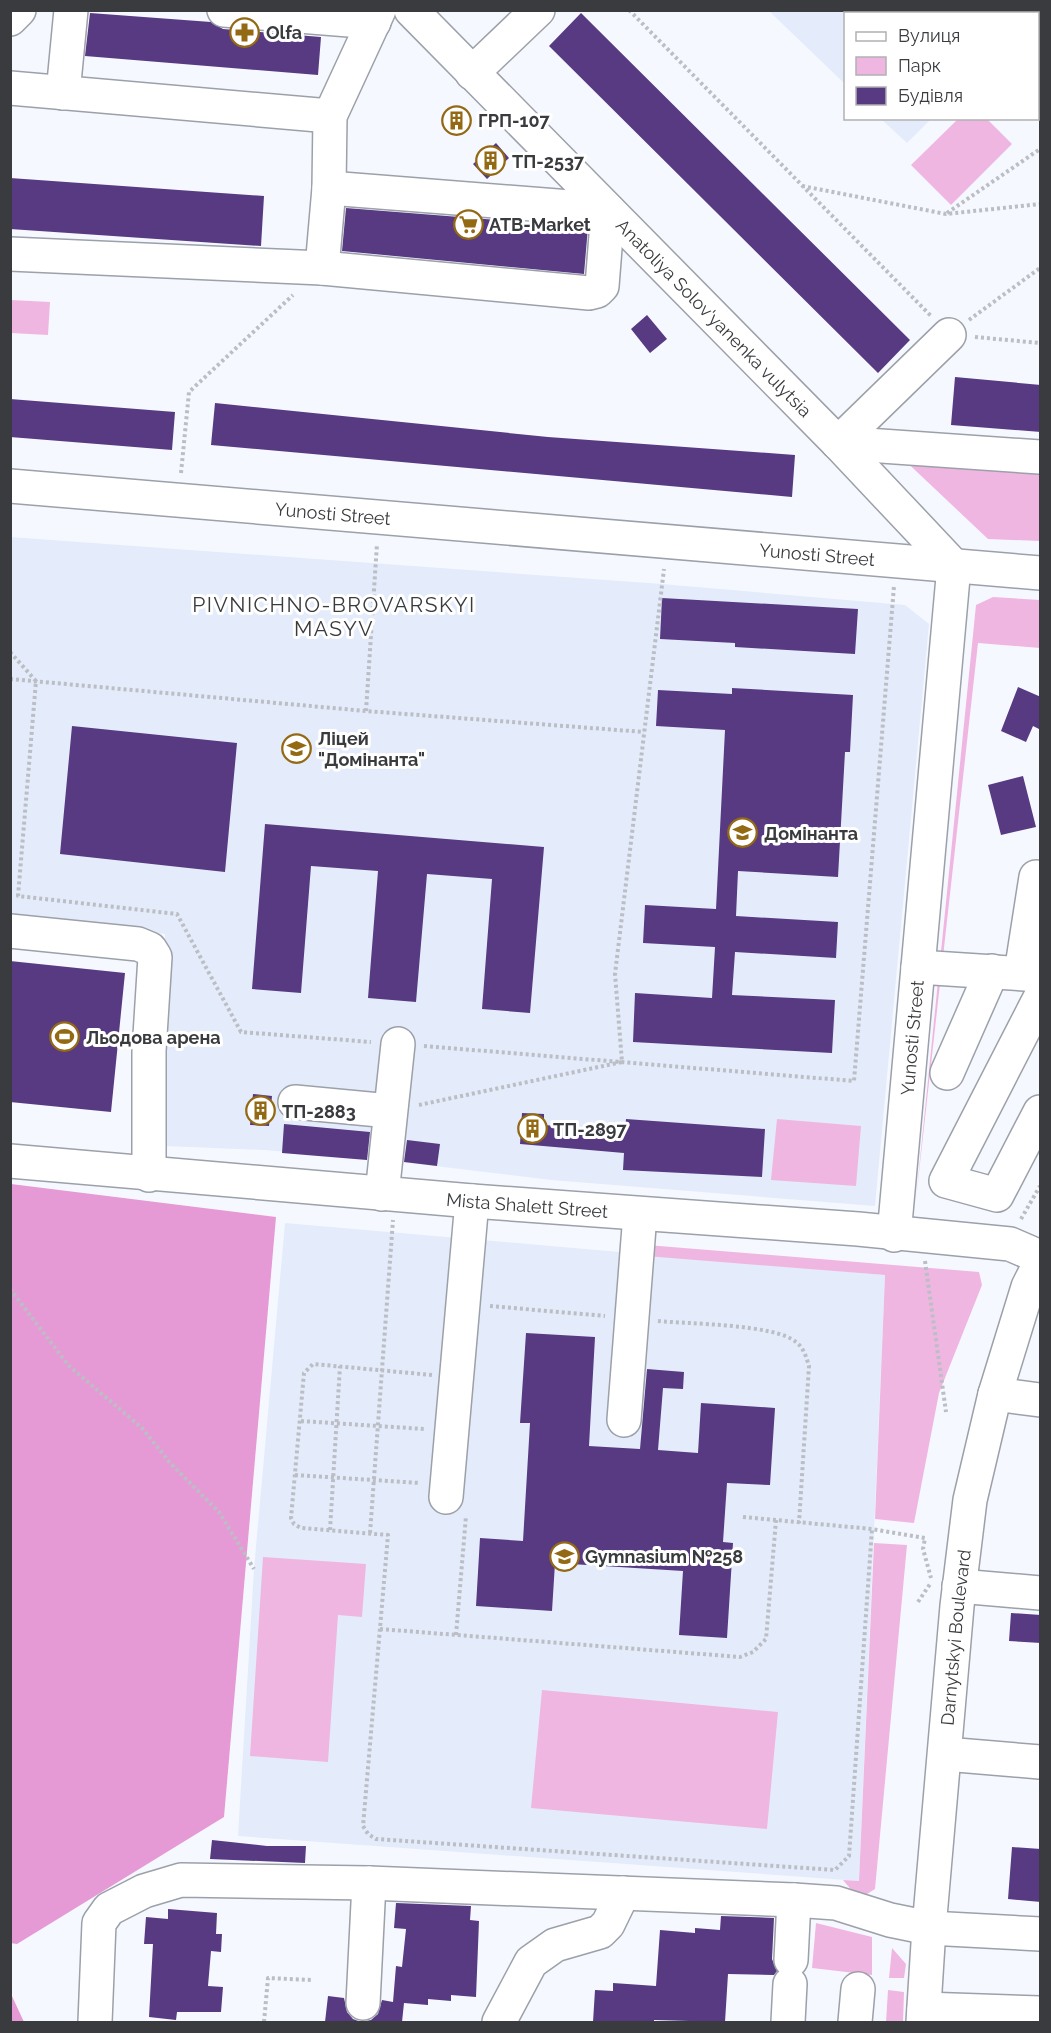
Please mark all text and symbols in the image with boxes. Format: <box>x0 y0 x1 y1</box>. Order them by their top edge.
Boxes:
legend <box>844 12 1039 120</box>
pharmacy icon: Olfa <box>229 16 261 48</box>
place label: Olfa <box>266 22 302 43</box>
text: Вулиця <box>898 25 960 46</box>
text: Парк <box>898 55 941 76</box>
text: Будівля <box>898 85 963 106</box>
building icon: ГРП-107 <box>441 104 473 136</box>
place label: ГРП-107 <box>478 110 550 131</box>
building icon: ТП-2537 <box>475 145 507 177</box>
place label: ТП-2537 <box>512 151 585 172</box>
supermarket icon: ATB-Market <box>452 208 484 240</box>
place label: ATB-Market <box>489 214 591 235</box>
street label: Anatoliya Solov'yanenka vulytsia <box>612 214 816 421</box>
street label: Yunosti Street <box>274 498 391 529</box>
street label: Yunosti Street <box>759 539 876 570</box>
district label: PIVNICHNO-BROVARSKYI MASYV <box>192 592 476 641</box>
place label: Ліцей "Домінанта" <box>318 728 425 770</box>
school or university icon: Ліцей "Домінанта" <box>281 732 313 764</box>
school or university icon: Домінанта <box>727 817 759 849</box>
place label: Домінанта <box>764 823 858 844</box>
street label: Yunosti Street <box>896 979 927 1096</box>
sports icon: Льодова арена <box>49 1021 81 1053</box>
place label: Льодова арена <box>86 1027 221 1048</box>
building icon: ТП-2883 <box>245 1095 277 1127</box>
place label: ТП-2883 <box>282 1101 356 1122</box>
building icon: ТП-2897 <box>516 1113 548 1145</box>
place label: ТП-2897 <box>553 1119 627 1140</box>
street label: Mista Shalett Street <box>445 1188 609 1221</box>
school or university icon: Gymnasium №258 <box>548 1540 580 1572</box>
place label: Gymnasium №258 <box>585 1546 743 1567</box>
street label: Darnytskyi Boulevard <box>936 1548 974 1726</box>

